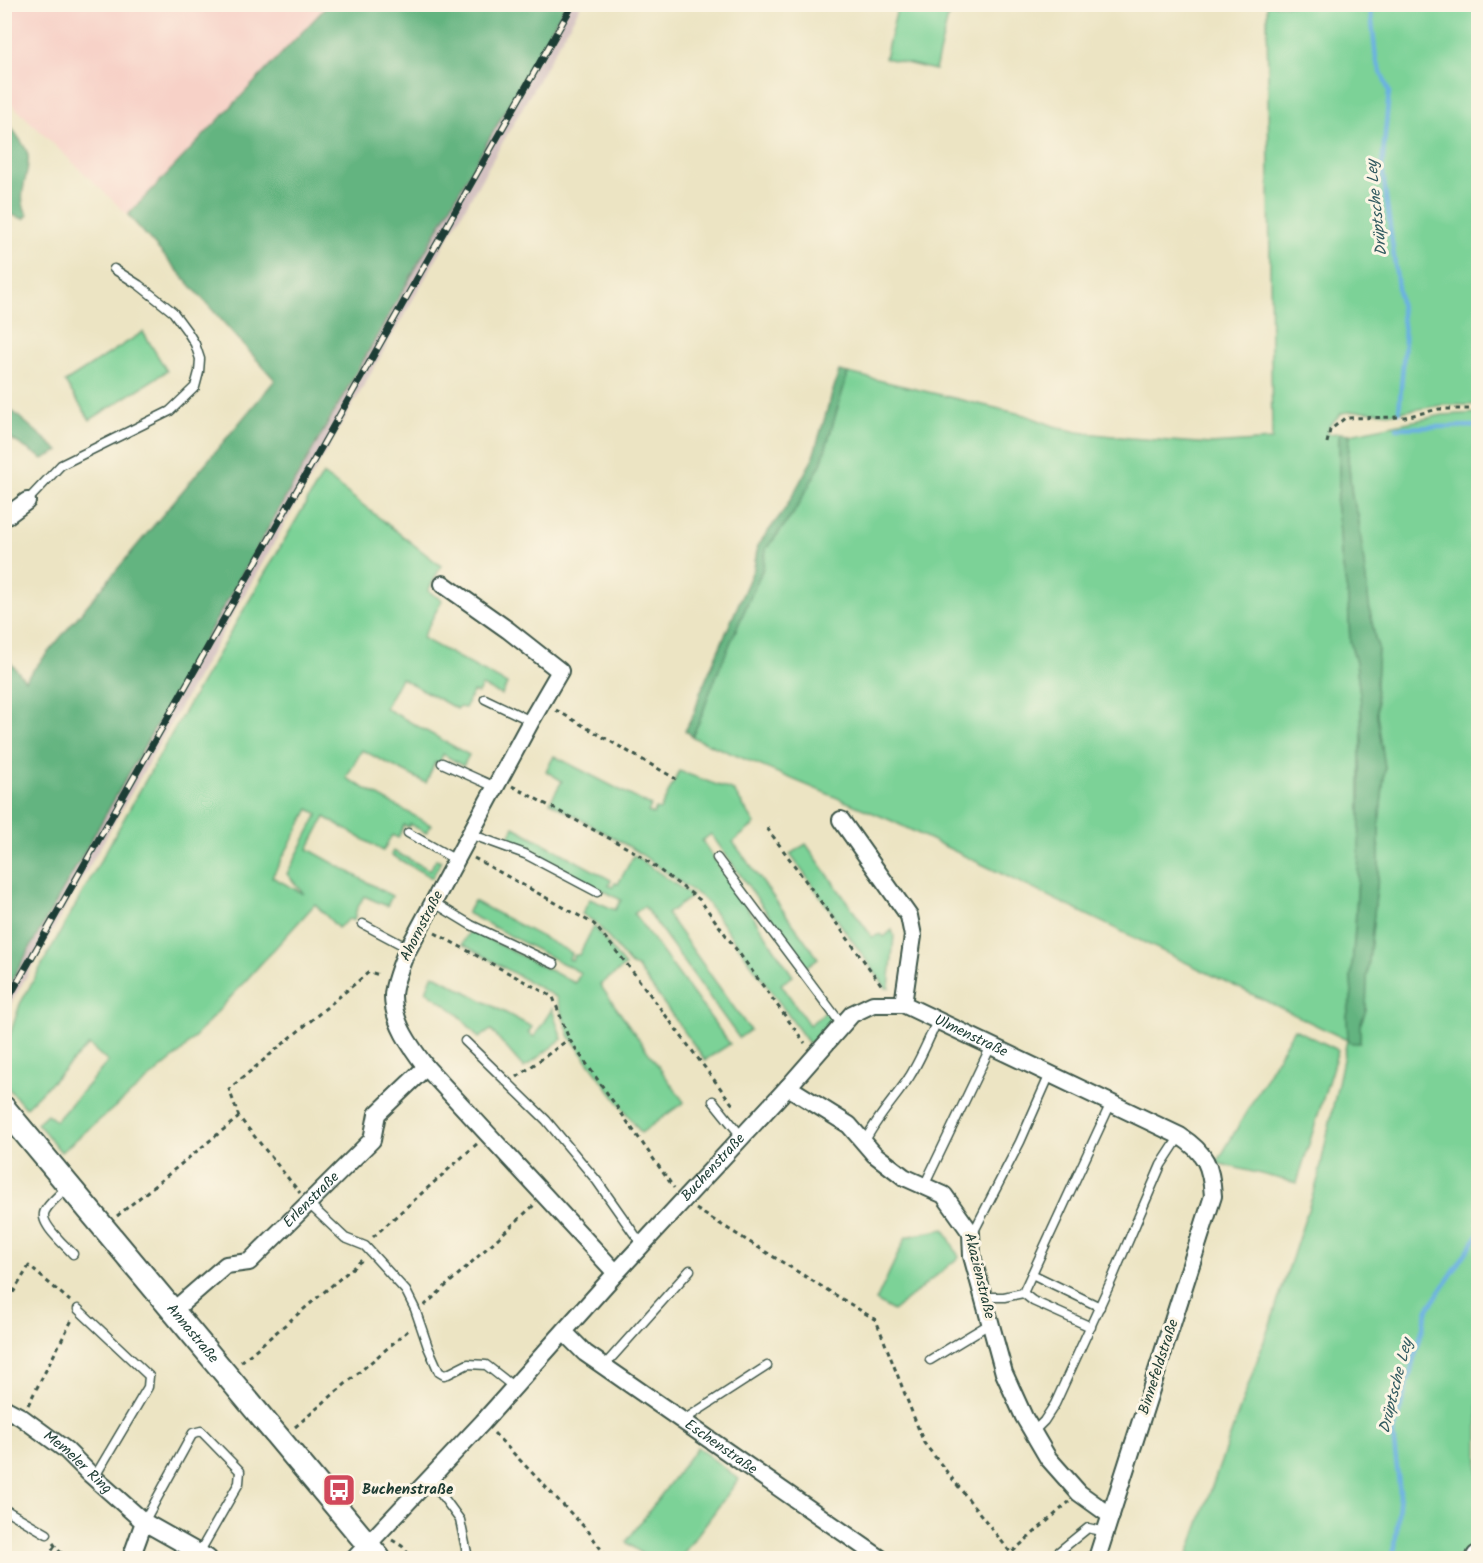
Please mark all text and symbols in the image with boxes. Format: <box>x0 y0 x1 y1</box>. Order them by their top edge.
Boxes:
water label: Drüptsche Ley <box>1359 156 1394 257</box>
street label: Ahornstraße <box>394 886 450 966</box>
street label: Ulmenstraße <box>930 1009 1012 1064</box>
street label: Buchenstraße <box>675 1128 752 1207</box>
street label: Erlenstraße <box>278 1166 346 1234</box>
street label: Akazienstraße <box>957 1230 1001 1322</box>
street label: Annastraße <box>160 1299 225 1369</box>
street label: Binnefeldstraße <box>1132 1316 1186 1418</box>
water label: Drüptsche Ley <box>1372 1334 1420 1436</box>
street label: Eschenstraße <box>679 1413 762 1481</box>
street label: Memeler Ring <box>38 1425 118 1500</box>
bus stop icon: Buchenstraße <box>321 1472 357 1508</box>
place label: Buchenstraße <box>362 1478 454 1502</box>

